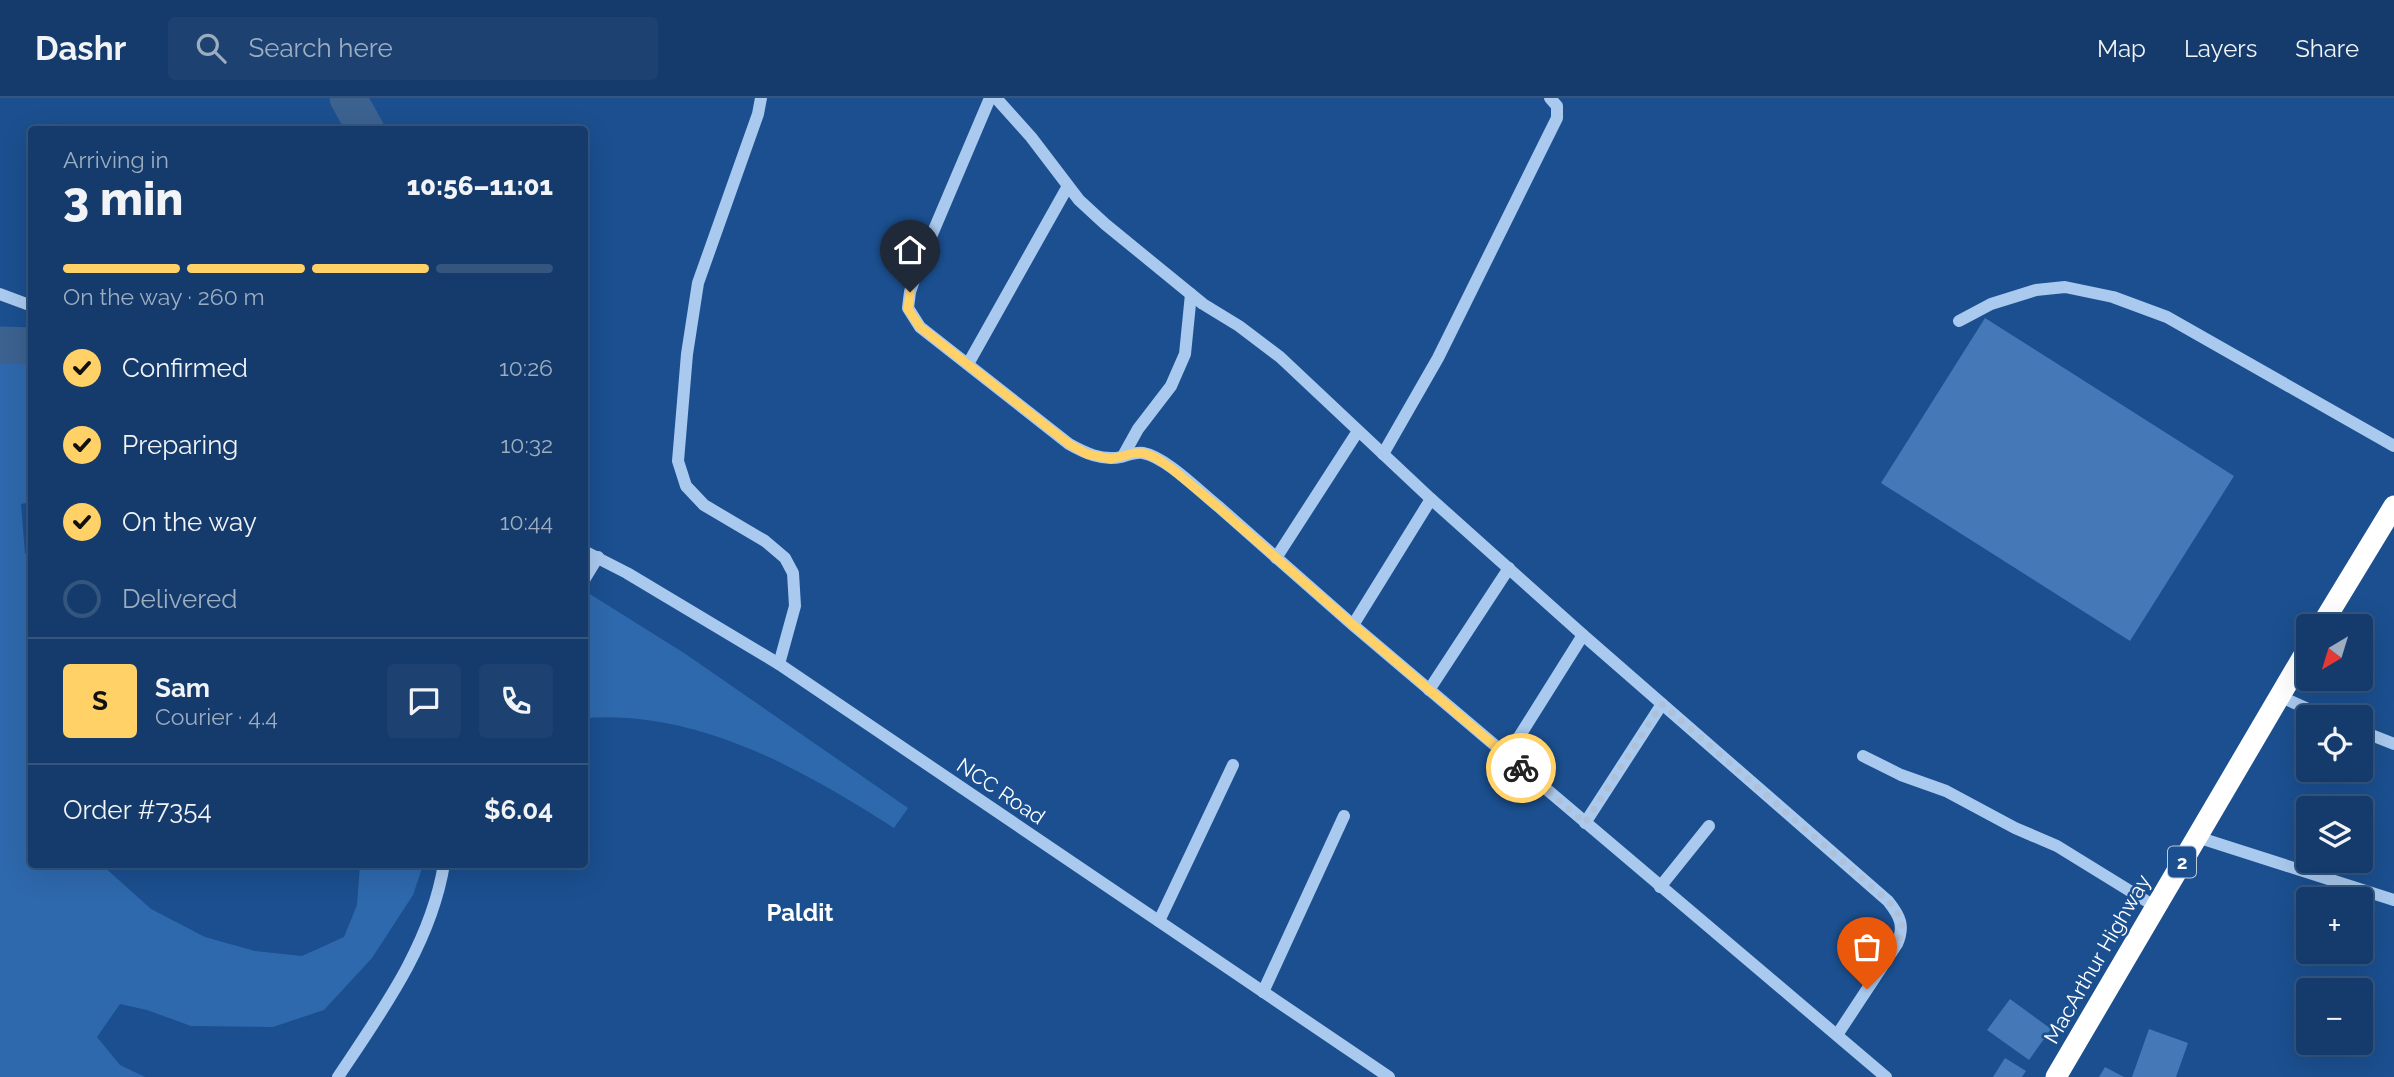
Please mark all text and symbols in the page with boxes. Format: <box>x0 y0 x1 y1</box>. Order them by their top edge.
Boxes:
search box <box>168 17 658 80</box>
text: Dashr <box>35 29 126 68</box>
icon: search <box>192 29 230 67</box>
text: Search here <box>248 33 393 63</box>
text: Map <box>2097 34 2146 63</box>
text: Layers <box>2184 34 2257 63</box>
text: Share <box>2295 34 2359 63</box>
text: Arriving in <box>63 146 169 173</box>
text: 10:56–11:01 <box>407 171 553 201</box>
text: 3 min <box>63 172 183 226</box>
pin <box>880 220 940 292</box>
icon: home <box>891 231 929 269</box>
text: On the way · 260 m <box>63 283 265 310</box>
icon: check <box>63 349 101 387</box>
text: Confirmed <box>122 353 248 383</box>
text: 10:26 <box>499 354 553 381</box>
icon: check <box>63 426 101 464</box>
text: Preparing <box>122 430 238 460</box>
text: 10:32 <box>500 431 553 458</box>
icon: check <box>63 503 101 541</box>
text: On the way <box>122 507 257 537</box>
text: 10:44 <box>500 508 553 535</box>
text: Delivered <box>122 584 237 614</box>
north arrow <box>2296 614 2373 691</box>
map controls <box>2296 614 2373 1055</box>
button: chat <box>387 664 461 738</box>
button: phone <box>479 664 553 738</box>
text: Sam <box>155 673 210 703</box>
text: S <box>92 686 108 716</box>
text: Courier · 4.4 <box>155 703 278 730</box>
button: locate <box>2296 705 2373 782</box>
courier <box>1486 733 1556 803</box>
icon: bike <box>1502 749 1540 787</box>
street label: NCC Road <box>952 753 1050 829</box>
text: Order #7354 <box>63 795 212 825</box>
text: $6.04 <box>484 795 553 825</box>
button: layers <box>2296 796 2373 873</box>
road number: 2 <box>2168 846 2196 877</box>
street label: MacArthur Highway <box>2038 870 2156 1048</box>
button: + <box>2296 887 2373 964</box>
district label: Paldit <box>767 898 834 927</box>
pin <box>1837 917 1897 989</box>
icon: bag <box>1848 928 1886 966</box>
button: − <box>2296 978 2373 1055</box>

